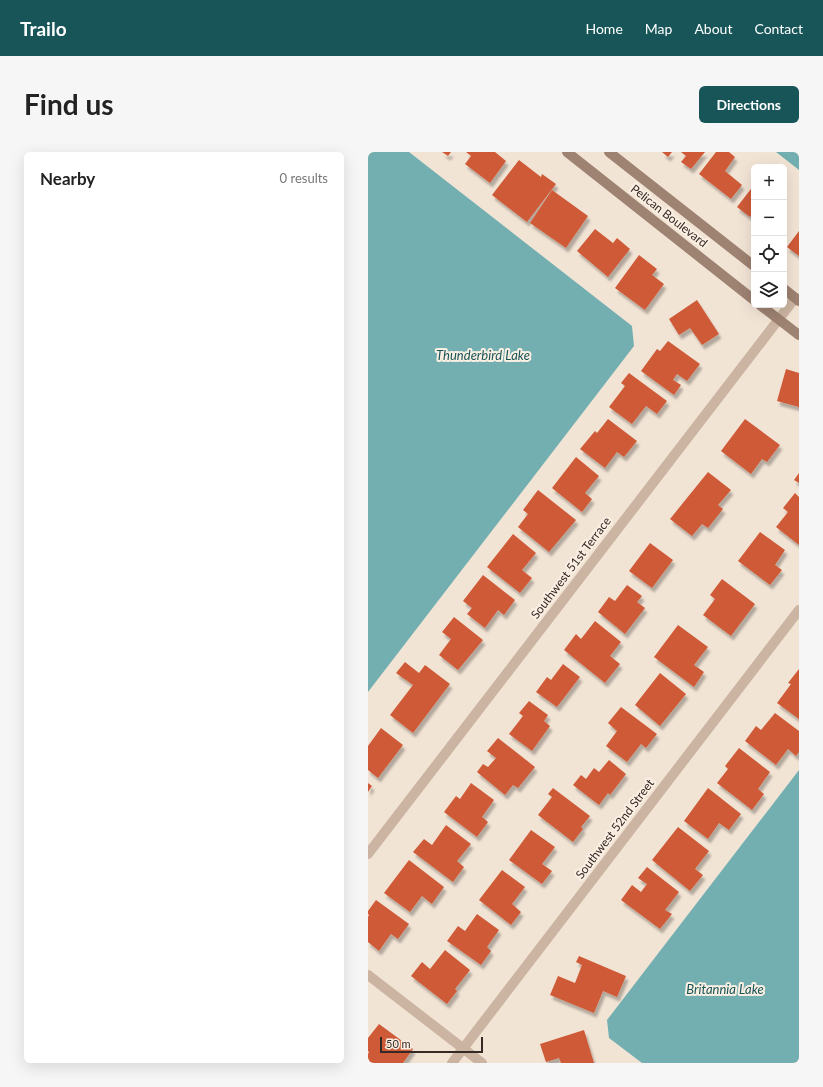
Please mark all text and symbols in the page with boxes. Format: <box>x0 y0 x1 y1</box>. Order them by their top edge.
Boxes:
text: Trailo <box>20 17 67 40</box>
text: Home <box>585 20 623 37</box>
text: Map <box>645 20 672 37</box>
text: About <box>694 20 732 37</box>
text: Contact <box>754 20 803 37</box>
button: Directions <box>699 86 799 123</box>
text: Find us <box>24 87 114 121</box>
map controls <box>751 164 787 308</box>
button: + <box>751 164 787 200</box>
text: Nearby <box>40 168 95 189</box>
text: 0 results <box>280 170 328 186</box>
street label: Pelican Boulevard <box>628 181 711 250</box>
button: − <box>751 200 787 236</box>
button: locate <box>751 236 787 272</box>
button: layers <box>751 272 787 308</box>
water label: Thunderbird Lake <box>436 347 530 363</box>
street label: Southwest 51st Terrace <box>527 514 614 622</box>
street label: Southwest 52nd Street <box>572 775 657 882</box>
water label: Britannia Lake <box>686 981 764 997</box>
scale bar <box>380 1035 483 1054</box>
text: 50 m <box>386 1037 411 1050</box>

